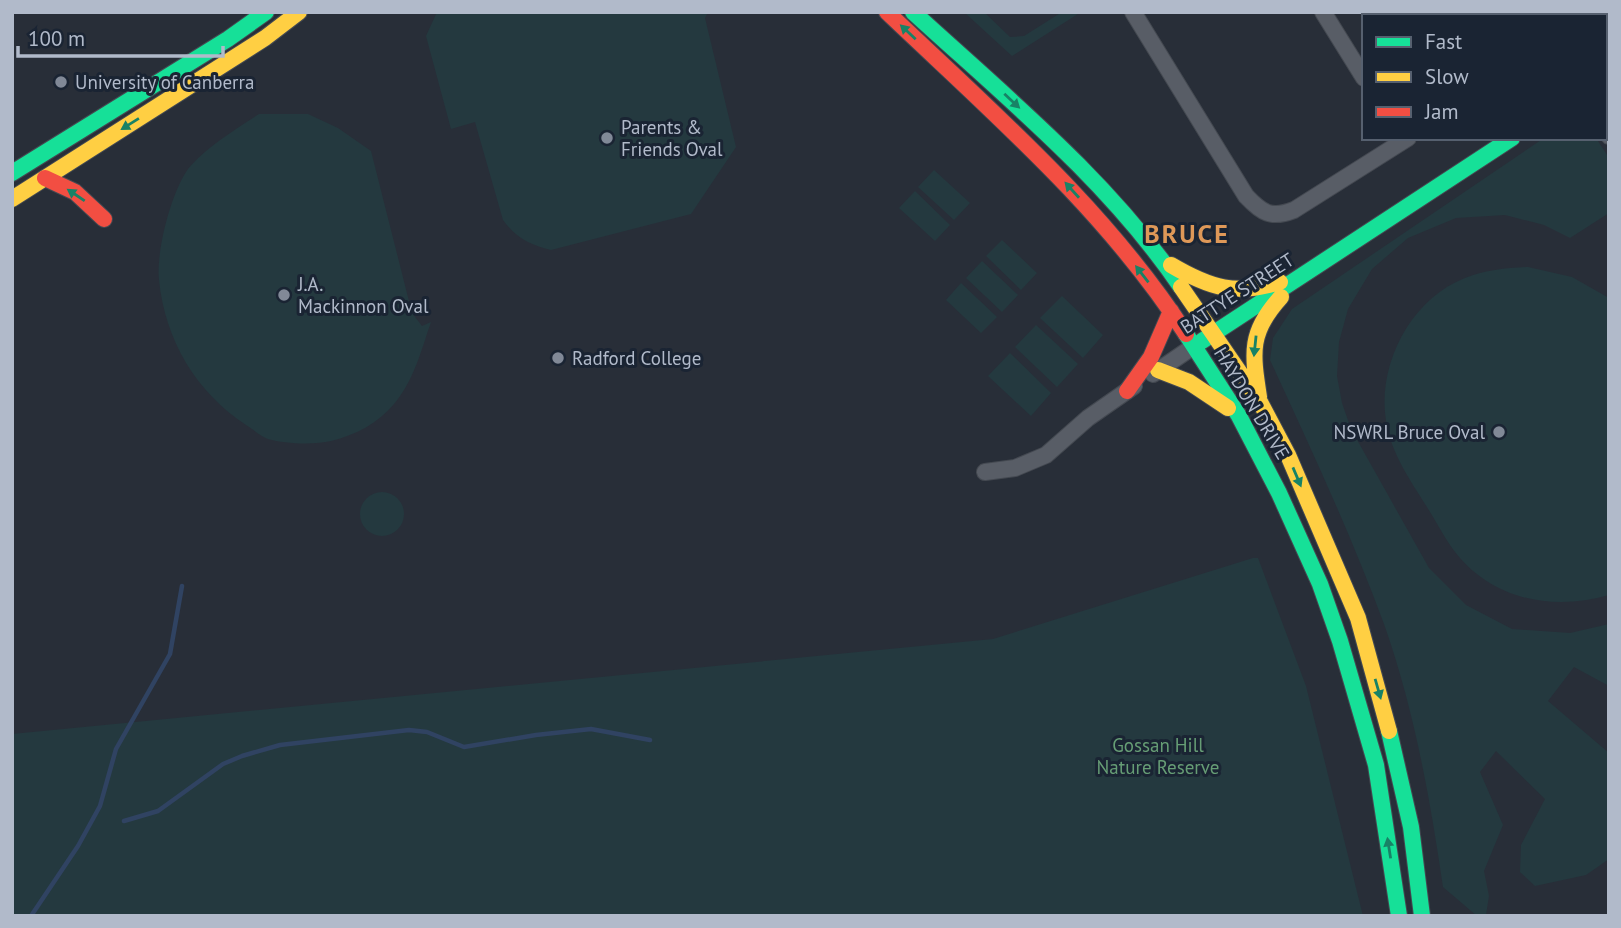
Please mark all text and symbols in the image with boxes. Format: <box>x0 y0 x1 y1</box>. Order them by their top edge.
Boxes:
scale bar <box>18 14 222 58</box>
legend <box>1362 14 1607 140</box>
one-way arrow <box>899 24 917 40</box>
text: 100 m <box>28 25 85 52</box>
text: Fast <box>1425 28 1462 55</box>
text: Slow <box>1425 63 1469 90</box>
place label: University of Canberra <box>75 70 254 94</box>
marker: University of Canberra <box>53 74 69 90</box>
one-way arrow <box>1003 92 1020 108</box>
text: Jam <box>1424 98 1459 125</box>
place label: Parents & Friends Oval <box>621 115 723 161</box>
one-way arrow <box>121 117 140 130</box>
marker: Parents & Friends Oval <box>599 130 615 146</box>
one-way arrow <box>1064 182 1080 199</box>
one-way arrow <box>67 189 86 203</box>
district label: BRUCE <box>1144 217 1230 250</box>
street label: BATTYE STREET <box>1176 247 1299 339</box>
one-way arrow <box>1134 265 1149 283</box>
place label: J.A. Mackinnon Oval <box>297 272 429 318</box>
marker: J.A. Mackinnon Oval <box>276 287 292 303</box>
one-way arrow <box>1249 335 1260 357</box>
street label: HAYDON DRIVE <box>1209 343 1295 463</box>
place label: Radford College <box>572 346 701 370</box>
marker: Radford College <box>550 350 566 366</box>
place label: NSWRL Bruce Oval <box>1334 420 1485 444</box>
marker: NSWRL Bruce Oval <box>1491 424 1507 440</box>
one-way arrow <box>1292 466 1303 487</box>
one-way arrow <box>1373 679 1383 700</box>
park label: Gossan Hill Nature Reserve <box>1097 733 1219 779</box>
one-way arrow <box>1383 837 1394 859</box>

